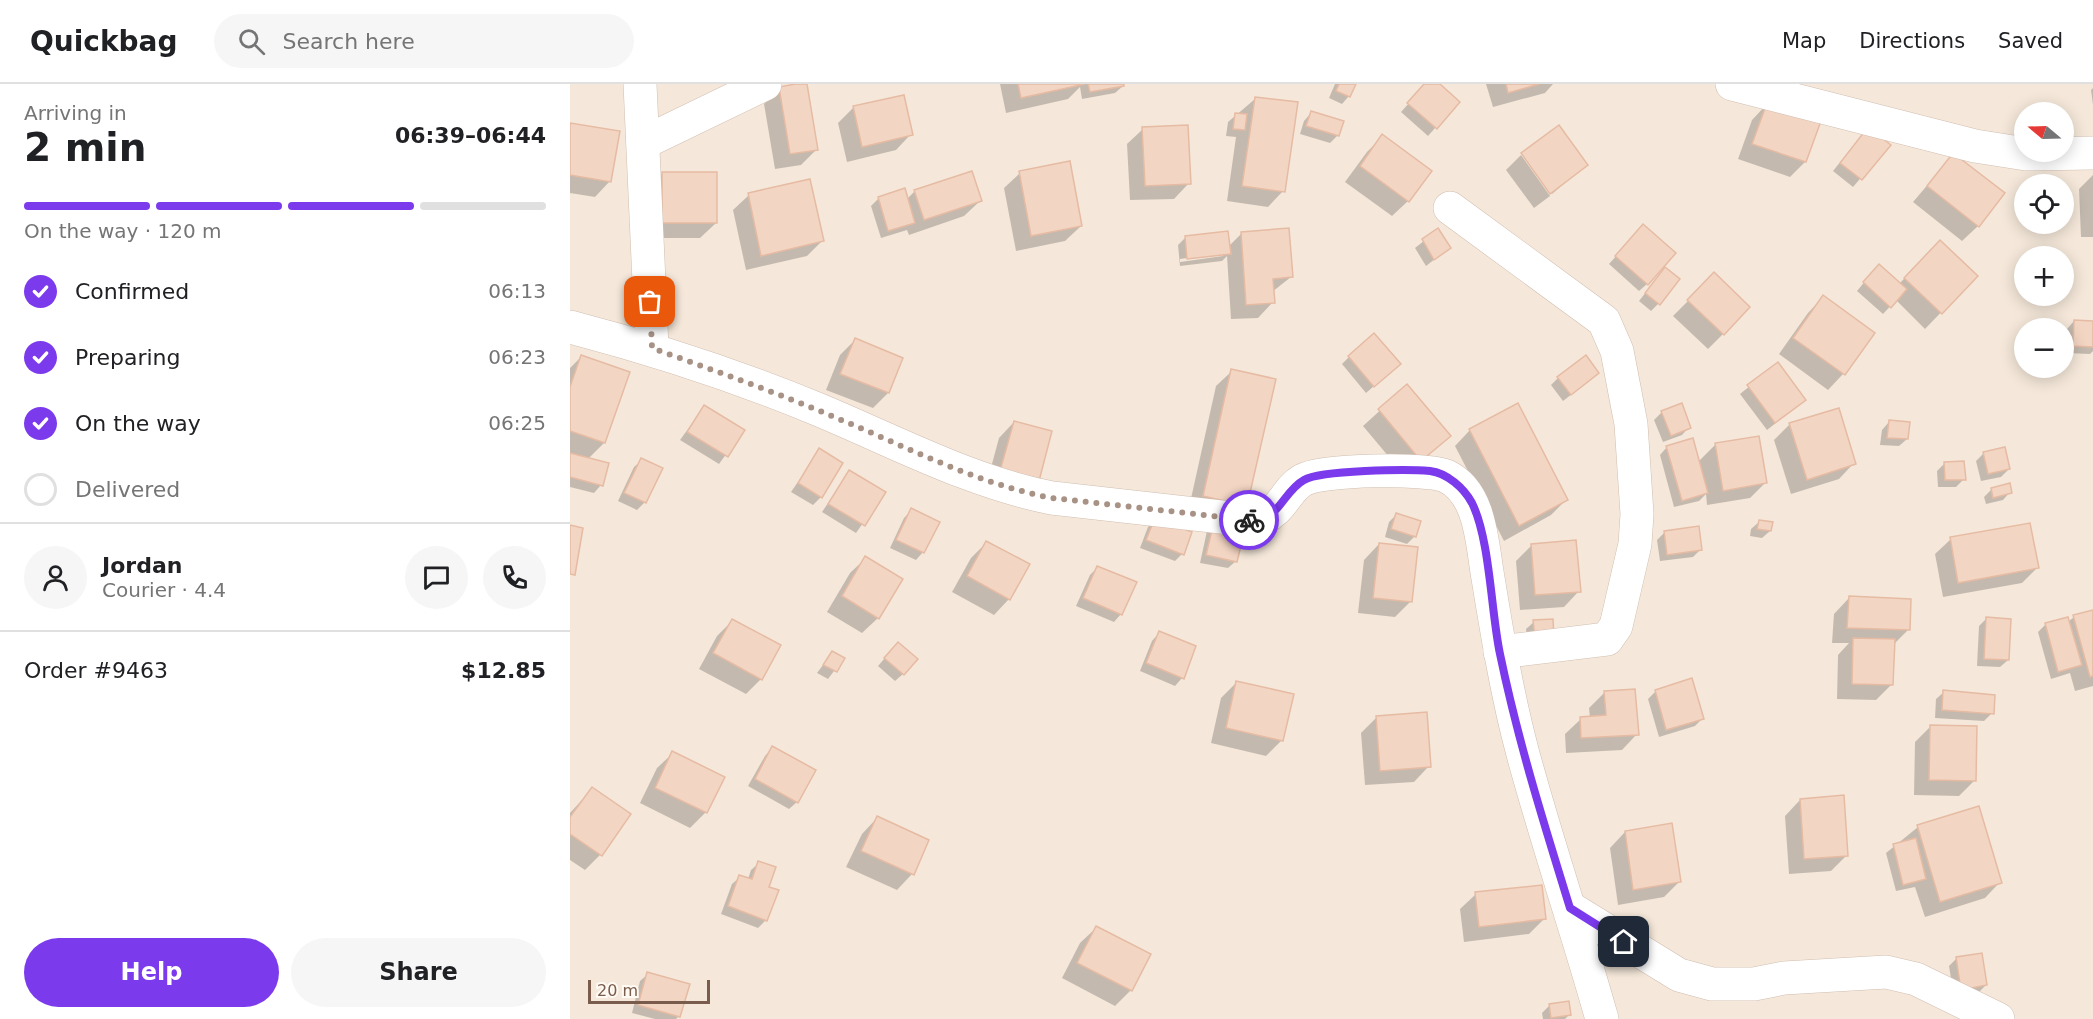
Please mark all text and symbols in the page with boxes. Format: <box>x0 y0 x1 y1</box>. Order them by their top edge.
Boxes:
search box <box>214 14 634 68</box>
text: Quickbag <box>30 25 178 58</box>
icon: search <box>235 25 268 58</box>
text: Search here <box>283 29 415 54</box>
text: Map <box>1782 29 1826 53</box>
text: Directions <box>1859 29 1965 53</box>
text: Saved <box>1998 29 2063 53</box>
text: Arriving in <box>24 101 127 125</box>
north arrow <box>2014 102 2074 162</box>
map controls <box>2014 102 2074 378</box>
text: 06:39–06:44 <box>395 123 546 148</box>
text: 2 min <box>24 125 146 170</box>
button: locate <box>2014 174 2074 234</box>
text: On the way · 120 m <box>24 219 222 243</box>
button: + <box>2014 246 2074 306</box>
icon: check <box>24 275 57 308</box>
pin <box>624 276 675 327</box>
text: Confirmed <box>75 279 189 304</box>
text: 06:13 <box>488 279 546 303</box>
icon: bag <box>633 285 666 318</box>
button: − <box>2014 318 2074 378</box>
icon: check <box>24 341 57 374</box>
text: Preparing <box>75 345 181 370</box>
text: 06:23 <box>488 345 546 369</box>
icon: check <box>24 407 57 440</box>
text: On the way <box>75 411 201 436</box>
text: 06:25 <box>488 411 546 435</box>
text: Delivered <box>75 477 180 502</box>
courier <box>1219 490 1279 550</box>
icon: bike <box>1233 504 1266 537</box>
button: person <box>24 546 87 609</box>
button: chat <box>405 546 468 609</box>
button: phone <box>483 546 546 609</box>
text: Jordan <box>102 553 182 578</box>
text: Courier · 4.4 <box>102 578 226 602</box>
text: Order #9463 <box>24 658 168 683</box>
text: $12.85 <box>461 658 546 683</box>
pin <box>1598 916 1649 967</box>
icon: home <box>1607 925 1640 958</box>
button: Help <box>24 938 279 1007</box>
button: Share <box>291 938 546 1007</box>
scale bar <box>588 977 710 1004</box>
text: 20 m <box>597 981 638 1000</box>

